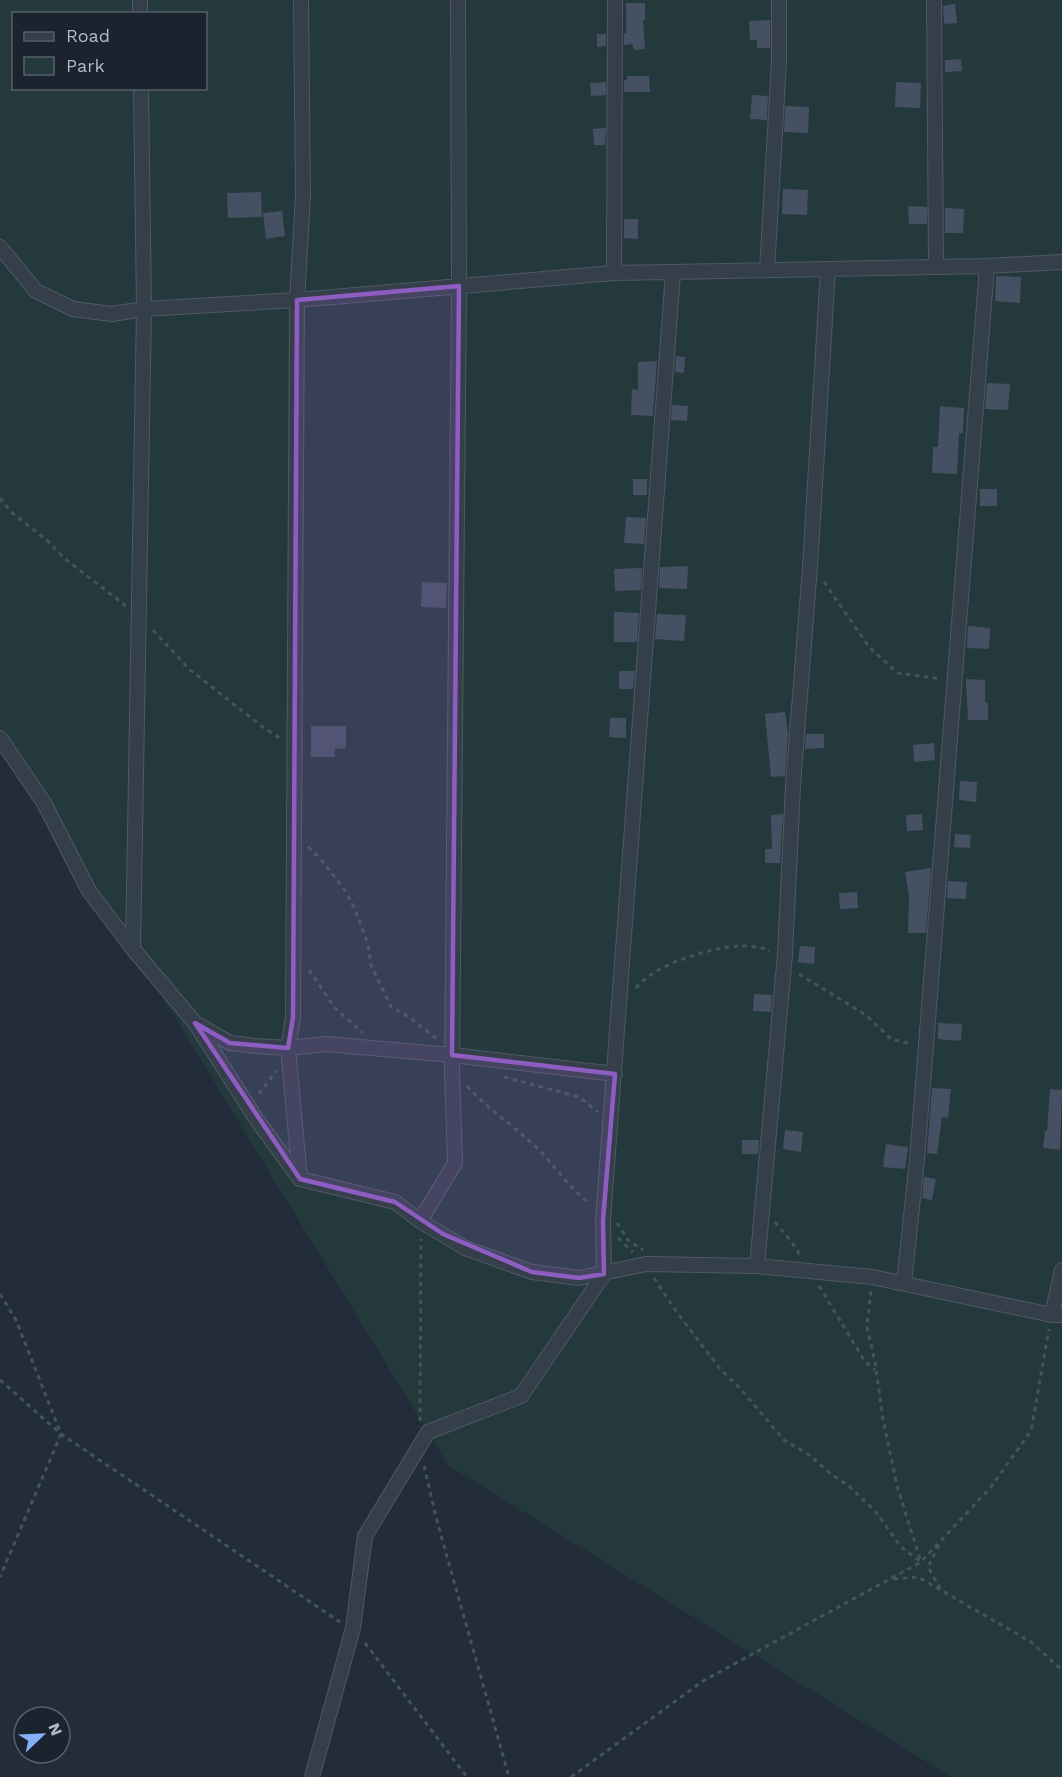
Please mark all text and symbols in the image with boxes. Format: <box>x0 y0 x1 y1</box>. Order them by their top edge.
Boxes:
legend <box>12 12 207 90</box>
text: Road <box>66 25 110 46</box>
text: Park <box>66 55 105 76</box>
north arrow <box>12 1705 72 1765</box>
text: N <box>44 1720 66 1739</box>

